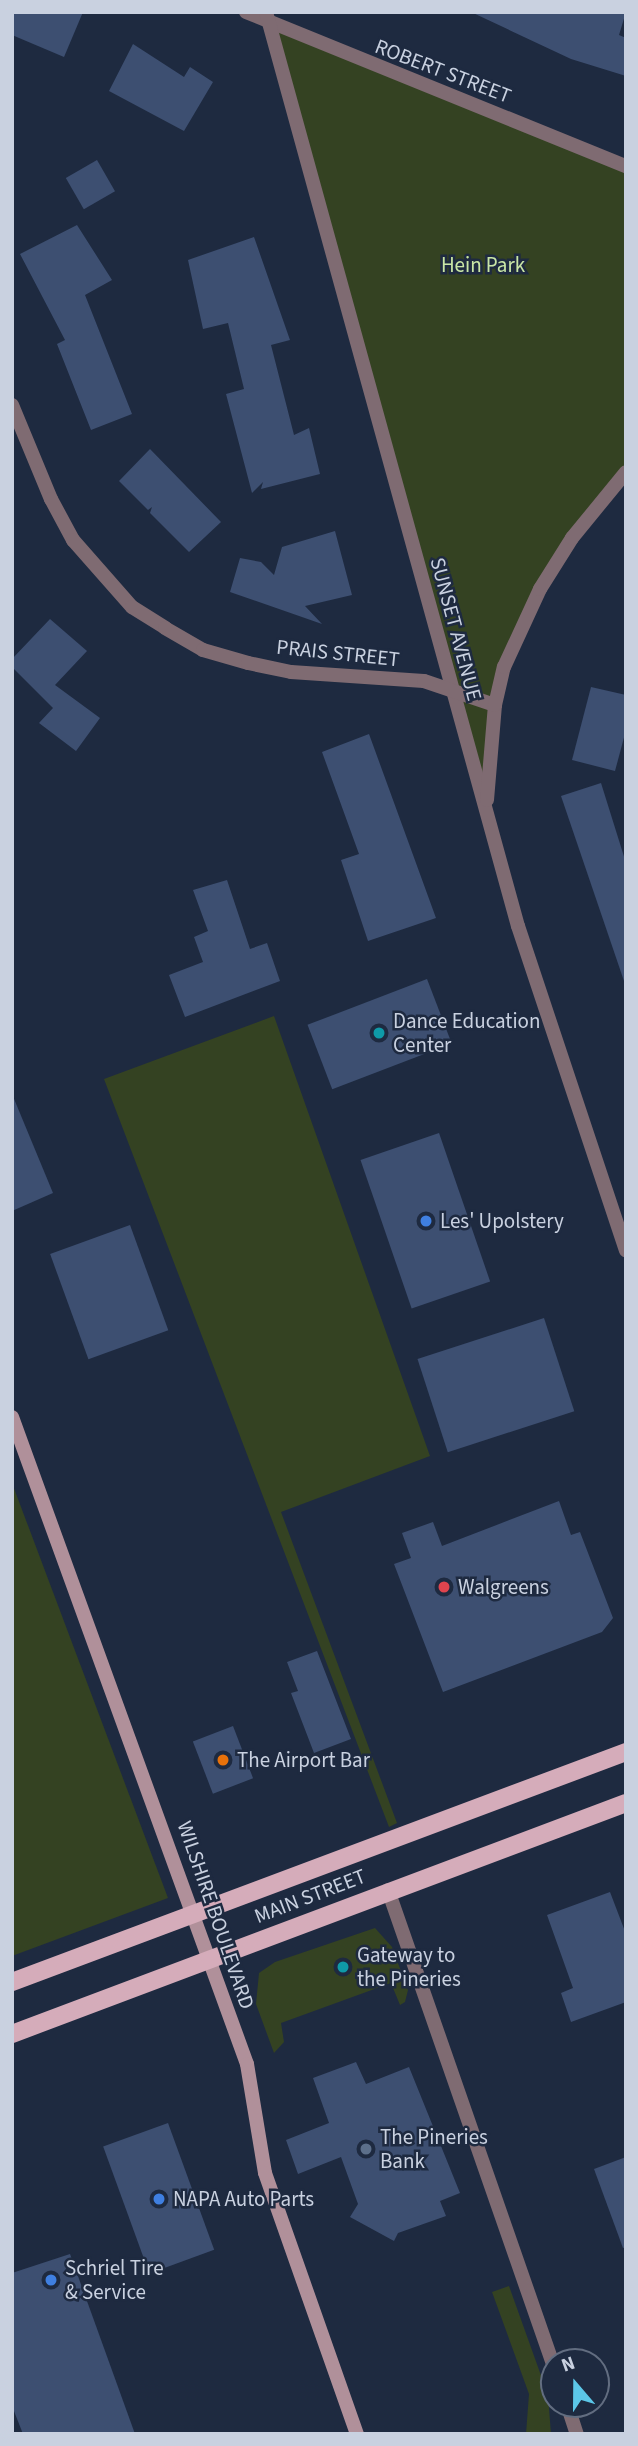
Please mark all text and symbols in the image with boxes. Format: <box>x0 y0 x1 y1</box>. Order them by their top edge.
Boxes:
street label: ROBERT STREET <box>371 33 515 109</box>
park label: Hein Park <box>441 252 525 278</box>
street label: SUNSET AVENUE <box>425 555 487 703</box>
street label: PRAIS STREET <box>275 634 401 672</box>
place label: Dance Education Center <box>393 1008 540 1058</box>
marker: Dance Education Center <box>371 1025 387 1041</box>
place label: Les' Upolstery <box>440 1208 564 1234</box>
marker: Les' Upolstery <box>418 1213 434 1229</box>
place label: Walgreens <box>458 1574 549 1600</box>
marker: Walgreens <box>436 1579 452 1595</box>
place label: The Airport Bar <box>237 1747 370 1773</box>
marker: The Airport Bar <box>215 1752 231 1768</box>
street label: WILSHIRE BOULEVARD <box>172 1818 260 2012</box>
street label: MAIN STREET <box>251 1863 369 1929</box>
place label: Gateway to the Pineries <box>357 1942 461 1992</box>
marker: Gateway to the Pineries <box>335 1959 351 1975</box>
place label: The Pineries Bank <box>380 2124 488 2174</box>
marker: The Pineries Bank <box>358 2141 374 2157</box>
place label: NAPA Auto Parts <box>173 2186 314 2212</box>
marker: NAPA Auto Parts <box>151 2191 167 2207</box>
place label: Schriel Tire & Service <box>65 2255 164 2305</box>
marker: Schriel Tire & Service <box>43 2272 59 2288</box>
north arrow <box>540 2348 610 2418</box>
text: N <box>558 2350 579 2380</box>

